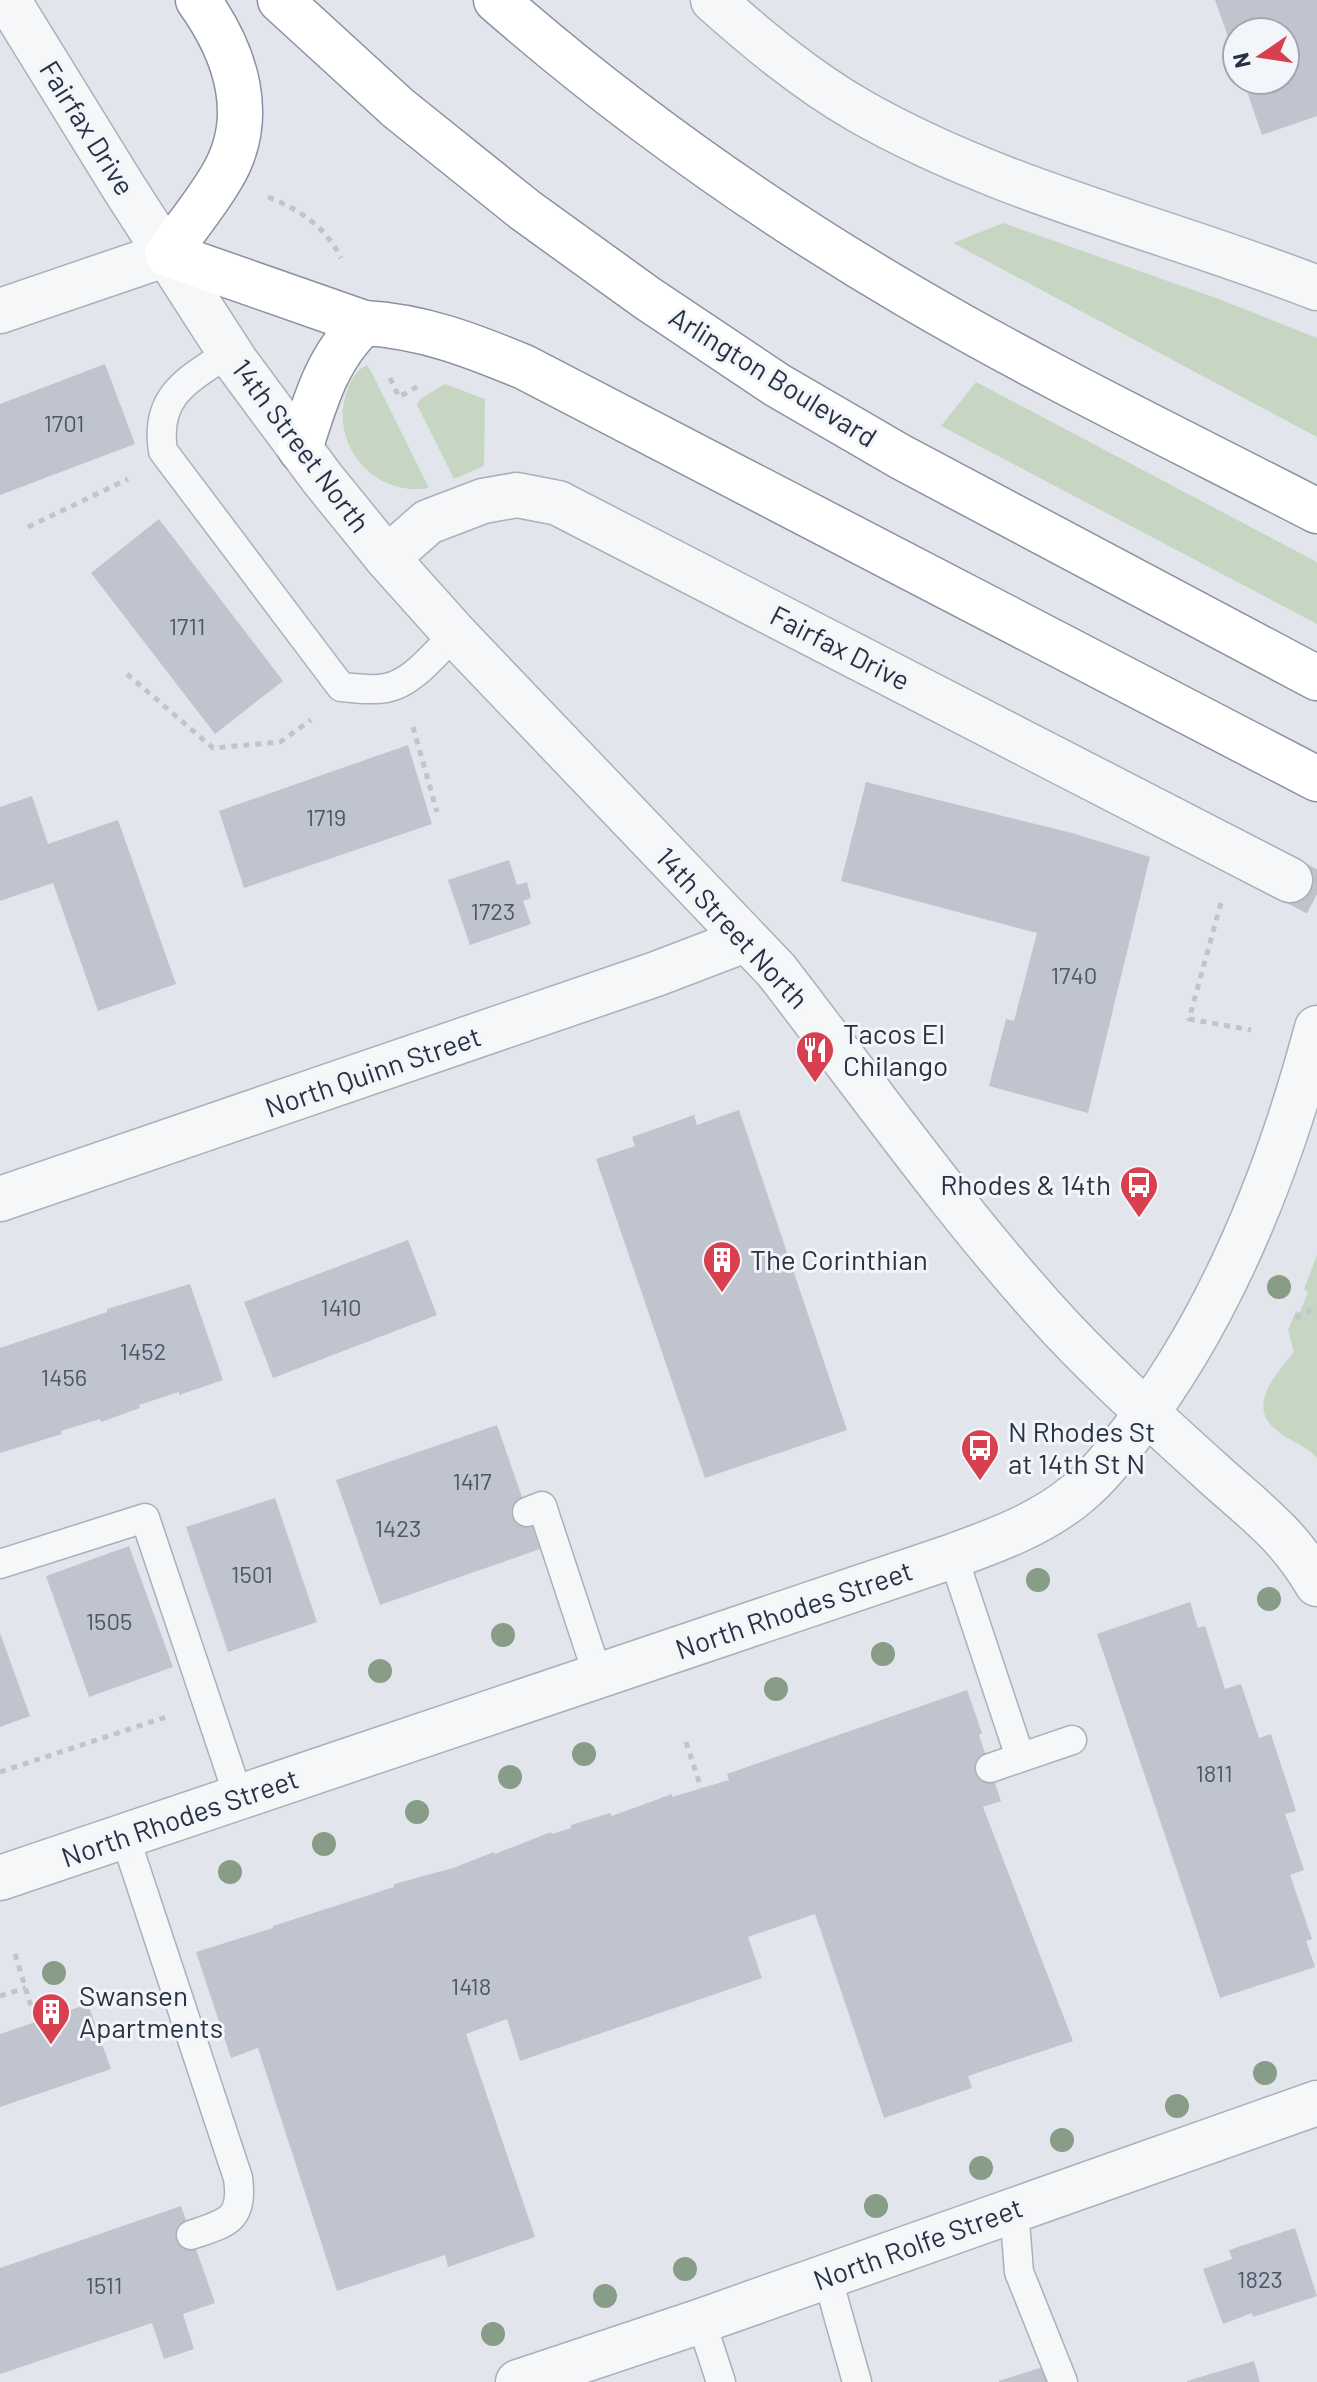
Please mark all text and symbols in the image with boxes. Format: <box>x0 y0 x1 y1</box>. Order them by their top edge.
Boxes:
north arrow <box>1221 16 1301 96</box>
text: N <box>1226 51 1255 71</box>
street label: Fairfax Drive <box>33 54 143 201</box>
street label: Arlington Boulevard <box>664 299 883 454</box>
street label: 14th Street North <box>226 352 378 539</box>
house number: 1701 <box>43 408 85 437</box>
street label: Fairfax Drive <box>765 597 916 697</box>
house number: 1711 <box>169 611 205 640</box>
house number: 1719 <box>306 802 346 831</box>
street label: 14th Street North <box>649 840 816 1015</box>
house number: 1723 <box>471 896 515 925</box>
house number: 1740 <box>1051 960 1097 989</box>
place label: Tacos El Chilango <box>843 1016 948 1082</box>
street label: North Quinn Street <box>260 1018 485 1124</box>
restaurant icon: Tacos El Chilango <box>794 1029 836 1084</box>
bus stop icon: Rhodes & 14th <box>1118 1164 1160 1219</box>
place label: Rhodes & 14th <box>940 1167 1111 1201</box>
building icon: The Corinthian <box>701 1239 743 1294</box>
place label: The Corinthian <box>750 1242 928 1276</box>
house number: 1410 <box>320 1292 362 1321</box>
house number: 1452 <box>120 1336 166 1365</box>
house number: 1456 <box>41 1362 87 1391</box>
place label: N Rhodes St at 14th St N <box>1008 1414 1155 1480</box>
bus stop icon: N Rhodes St at 14th St N <box>959 1427 1001 1482</box>
house number: 1417 <box>452 1466 492 1495</box>
house number: 1423 <box>375 1513 421 1542</box>
street label: North Rhodes Street <box>671 1553 917 1666</box>
house number: 1501 <box>231 1559 273 1588</box>
house number: 1505 <box>86 1606 132 1635</box>
house number: 1811 <box>1195 1758 1233 1787</box>
street label: North Rhodes Street <box>57 1761 303 1874</box>
house number: 1418 <box>451 1971 491 2000</box>
place label: Swansen Apartments <box>79 1978 223 2044</box>
building icon: Swansen Apartments <box>30 1991 72 2046</box>
street label: North Rolfe Street <box>808 2189 1027 2297</box>
house number: 1823 <box>1237 2264 1283 2293</box>
house number: 1511 <box>86 2270 122 2299</box>

